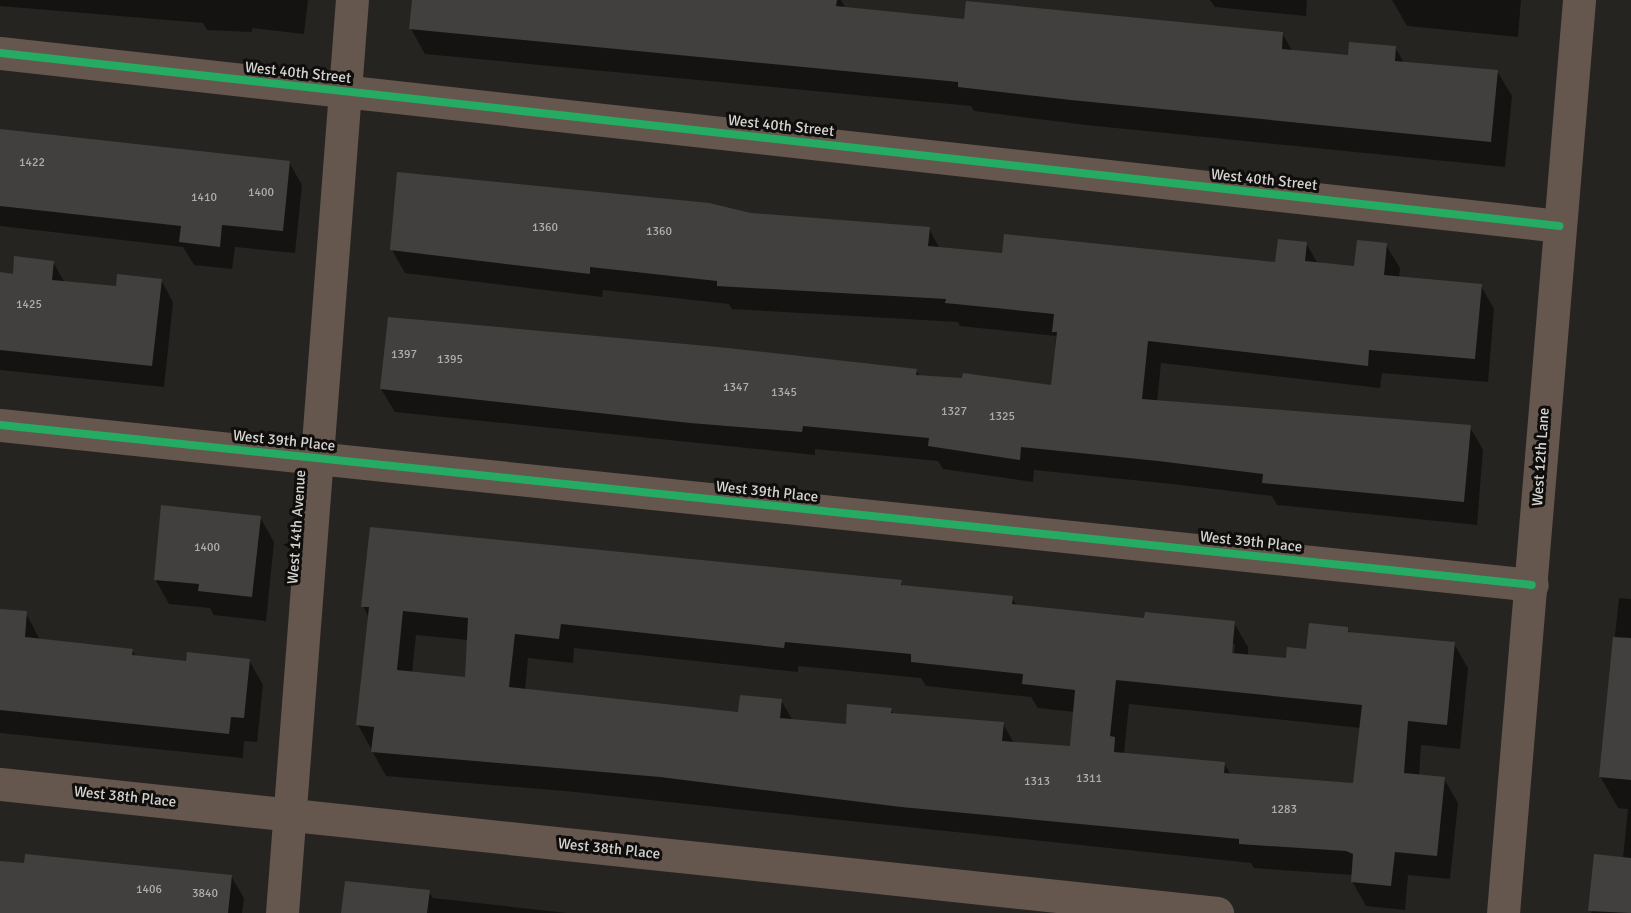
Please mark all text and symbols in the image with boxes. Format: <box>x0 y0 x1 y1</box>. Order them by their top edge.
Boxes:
street label: West 40th Street <box>244 58 352 88</box>
street label: West 40th Street <box>727 111 835 141</box>
house number: 1422 <box>19 156 45 170</box>
street label: West 40th Street <box>1210 165 1318 195</box>
house number: 1400 <box>248 186 274 200</box>
house number: 1410 <box>191 191 217 205</box>
house number: 1360 <box>532 221 558 235</box>
house number: 1360 <box>646 225 672 239</box>
house number: 1425 <box>16 298 42 312</box>
house number: 1397 <box>391 348 417 362</box>
house number: 1395 <box>437 353 463 367</box>
house number: 1347 <box>723 381 749 395</box>
house number: 1345 <box>771 386 797 400</box>
house number: 1327 <box>941 405 967 419</box>
street label: West 12th Lane <box>1529 407 1553 507</box>
house number: 1325 <box>989 410 1015 424</box>
street label: West 39th Place <box>232 427 336 455</box>
street label: West 14th Avenue <box>284 469 310 585</box>
street label: West 39th Place <box>715 478 819 506</box>
street label: West 39th Place <box>1199 528 1303 556</box>
house number: 1400 <box>194 541 220 555</box>
house number: 1311 <box>1076 772 1102 786</box>
house number: 1313 <box>1024 775 1050 789</box>
street label: West 38th Place <box>73 783 177 811</box>
house number: 1283 <box>1271 803 1297 817</box>
street label: West 38th Place <box>557 835 661 863</box>
house number: 1406 <box>136 883 162 897</box>
house number: 3840 <box>192 887 218 901</box>

